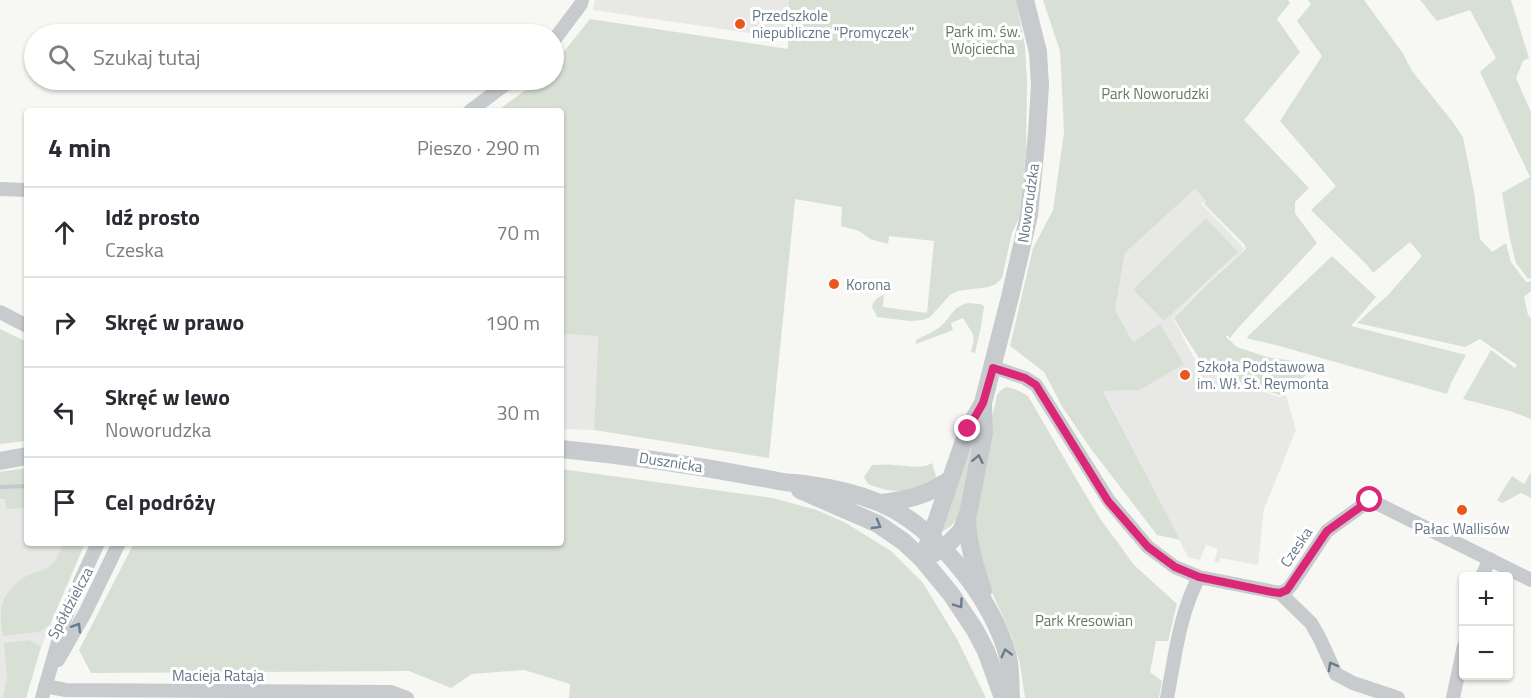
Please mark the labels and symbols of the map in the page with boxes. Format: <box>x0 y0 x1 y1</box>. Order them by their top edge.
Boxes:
place label: Przedszkole niepubliczne "Promyczek" <box>752 4 914 44</box>
marker: Przedszkole niepubliczne "Promyczek" <box>733 17 747 31</box>
park label: Park im. św. Wojciecha <box>945 20 1021 60</box>
park label: Park Noworudzki <box>1101 82 1209 105</box>
street label: Noworudzka <box>1011 161 1045 244</box>
place label: Korona <box>846 273 891 296</box>
marker: Korona <box>827 277 841 291</box>
place label: Szkoła Podstawowa im. Wł. St. Reymonta <box>1197 355 1329 395</box>
marker: Szkoła Podstawowa im. Wł. St. Reymonta <box>1178 368 1192 382</box>
route end <box>954 415 980 441</box>
street label: Dusznicka <box>638 446 705 478</box>
one-way arrow <box>971 454 984 464</box>
route start <box>1356 486 1382 512</box>
marker: Pałac Wallisów <box>1455 503 1469 517</box>
one-way arrow <box>871 517 881 529</box>
place label: Pałac Wallisów <box>1414 517 1510 540</box>
street label: Czeska <box>1274 522 1318 572</box>
street label: Spółdzielcza <box>41 562 99 643</box>
one-way arrow <box>952 598 963 609</box>
park label: Park Kresowian <box>1035 609 1133 632</box>
one-way arrow <box>70 623 82 633</box>
one-way arrow <box>1001 648 1013 659</box>
one-way arrow <box>1328 662 1339 672</box>
street label: Macieja Rataja <box>172 664 264 687</box>

